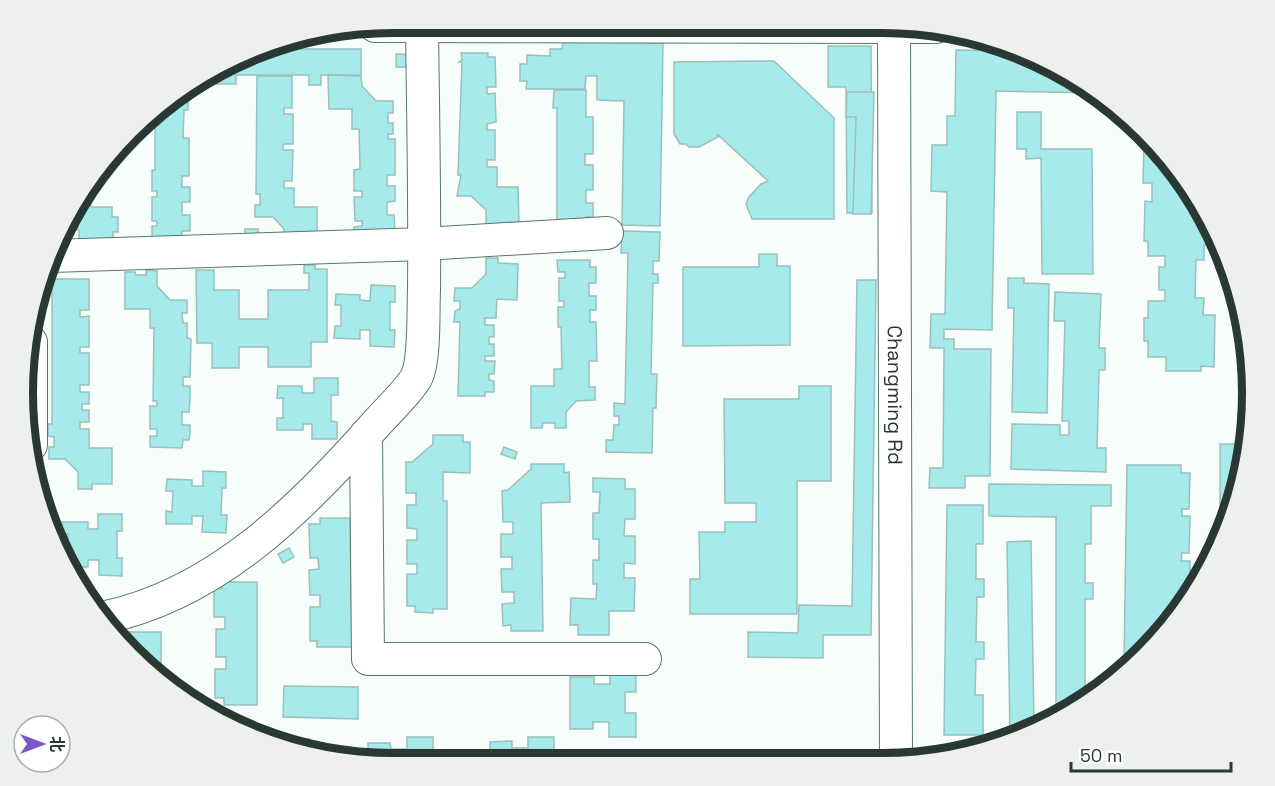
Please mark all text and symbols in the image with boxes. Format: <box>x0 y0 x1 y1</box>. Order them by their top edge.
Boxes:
street label: Changming Rd <box>882 325 908 465</box>
north arrow <box>12 714 72 774</box>
scale bar <box>1071 735 1232 773</box>
text: 北 <box>46 736 67 752</box>
text: 50 m <box>1080 744 1122 767</box>

